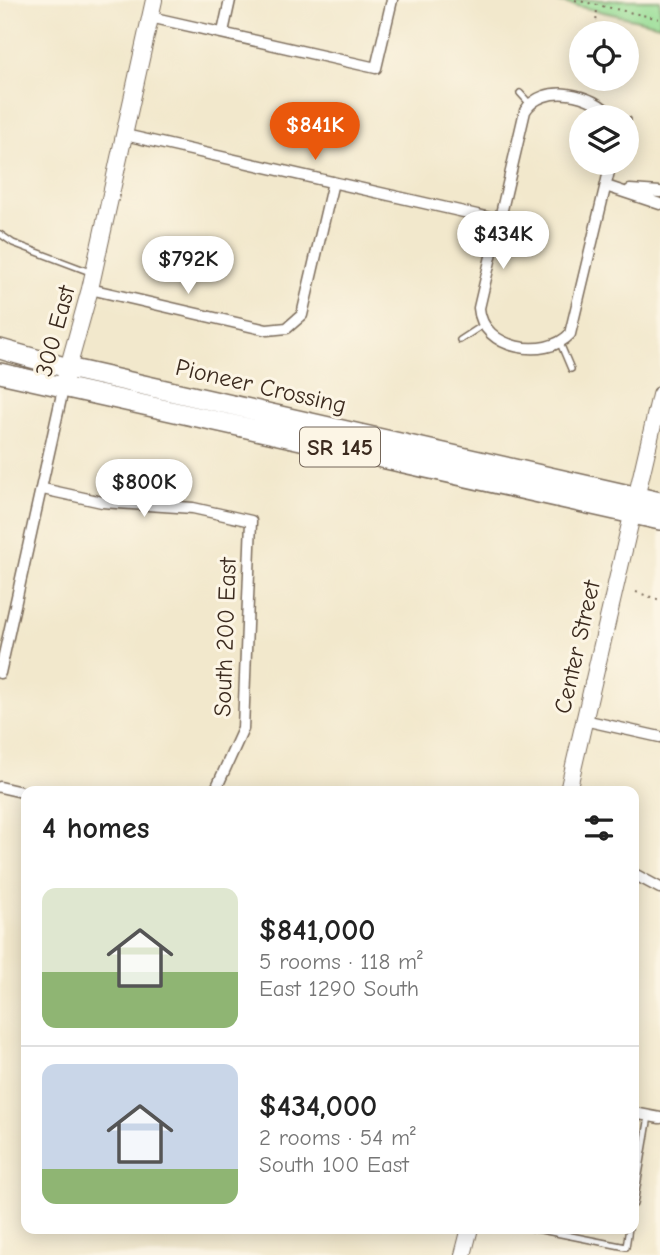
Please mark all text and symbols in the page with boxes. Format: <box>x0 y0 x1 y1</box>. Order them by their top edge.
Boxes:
map controls <box>569 21 639 175</box>
button: locate <box>569 21 639 91</box>
pin: $841K <box>266 102 364 162</box>
button: layers <box>569 105 639 175</box>
text: $841K <box>286 111 344 138</box>
pin: $434K <box>454 212 552 271</box>
text: $434K <box>473 220 533 247</box>
pin: $792K <box>139 236 237 296</box>
text: $792K <box>158 245 218 272</box>
street label: 300 East <box>29 281 81 380</box>
street label: Pioneer Crossing <box>173 353 349 419</box>
road number: SR 145 <box>300 428 380 466</box>
pin: $800K <box>95 460 193 519</box>
text: $800K <box>112 468 176 495</box>
street label: South 200 East <box>208 556 242 717</box>
street label: Center Street <box>548 577 606 716</box>
icon: filters <box>580 809 618 847</box>
text: 4 homes <box>42 811 149 846</box>
text: $841,000 <box>259 913 376 948</box>
icon: home <box>98 916 182 1000</box>
text: 5 rooms · 118 m² <box>259 948 423 975</box>
text: East 1290 South <box>259 975 419 1002</box>
text: $434,000 <box>259 1089 377 1124</box>
icon: home <box>98 1092 182 1176</box>
text: 2 rooms · 54 m² <box>259 1124 416 1151</box>
text: South 100 East <box>259 1151 409 1178</box>

